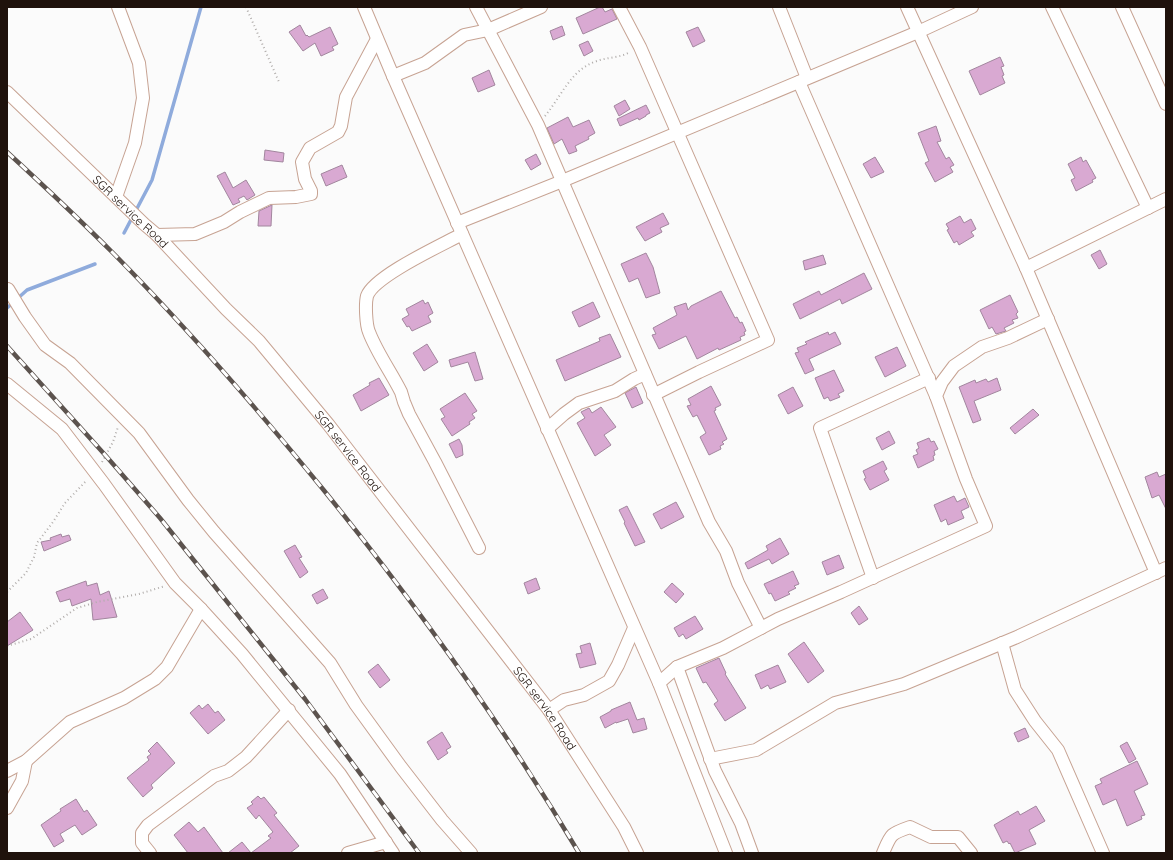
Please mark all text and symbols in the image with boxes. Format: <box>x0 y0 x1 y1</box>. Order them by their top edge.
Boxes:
street label: SGR service Road <box>90 172 172 251</box>
street label: SGR service Road <box>312 407 385 494</box>
street label: SGR service Road <box>510 663 580 753</box>

